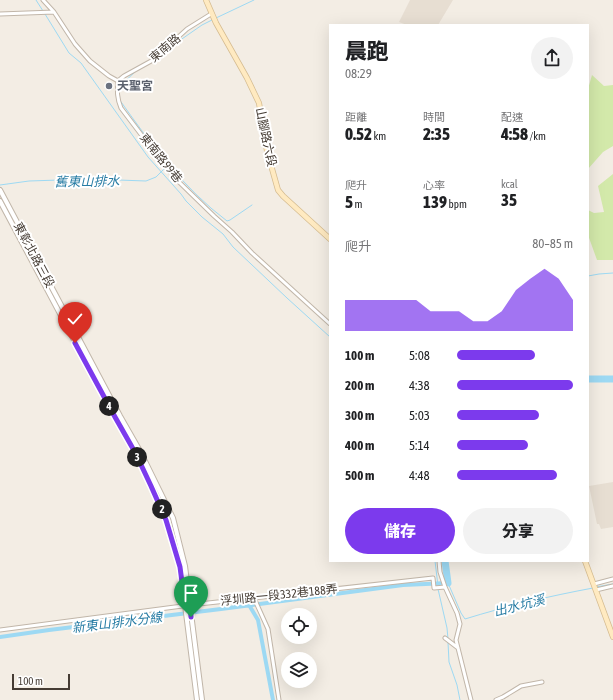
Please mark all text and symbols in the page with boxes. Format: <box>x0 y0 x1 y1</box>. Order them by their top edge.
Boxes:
street label: 東南路 <box>147 31 183 65</box>
button: share <box>531 37 573 79</box>
text: 晨跑 <box>345 38 389 64</box>
text: 08:29 <box>345 66 372 81</box>
place label: 天聖宮 <box>117 79 153 93</box>
marker: 天聖宮 <box>104 81 114 91</box>
street label: 山腳路六段 <box>253 106 279 168</box>
text: 距離 <box>345 111 367 123</box>
text: 時間 <box>423 111 445 123</box>
text: 配速 <box>501 111 523 123</box>
text: 0.52 <box>345 124 372 144</box>
text: 2:35 <box>423 124 450 144</box>
text: 4:58 <box>501 124 528 144</box>
text: km <box>372 130 386 142</box>
text: /km <box>528 130 546 142</box>
street label: 東南路99巷 <box>137 131 185 185</box>
water label: 舊東山排水 <box>54 173 121 190</box>
text: kcal <box>501 178 518 190</box>
text: 爬升 <box>345 179 367 191</box>
text: 心率 <box>423 179 445 191</box>
text: 35 <box>501 190 517 210</box>
text: 5 <box>345 192 353 212</box>
text: 139 <box>423 192 447 212</box>
text: m <box>353 198 362 210</box>
text: bpm <box>447 198 467 210</box>
street label: 東彰北路三段 <box>11 220 57 290</box>
text: 80–85 m <box>532 236 573 251</box>
text: 爬升 <box>345 239 371 254</box>
pin <box>58 302 92 343</box>
icon: check <box>64 308 86 330</box>
text: 100 m <box>345 348 374 363</box>
text: 5:08 <box>409 348 430 363</box>
text: 200 m <box>345 378 374 393</box>
text: 4:38 <box>409 378 430 393</box>
pin: 4 <box>99 396 119 416</box>
text: 4 <box>106 400 112 412</box>
text: 300 m <box>345 408 374 423</box>
text: 5:03 <box>409 408 430 423</box>
text: 400 m <box>345 438 374 453</box>
text: 5:14 <box>409 438 430 453</box>
pin: 3 <box>127 447 147 467</box>
text: 3 <box>134 451 140 463</box>
text: 500 m <box>345 468 374 483</box>
text: 4:48 <box>409 468 430 483</box>
pin: 2 <box>152 499 172 519</box>
text: 2 <box>159 503 165 515</box>
button: 儲存 <box>345 508 455 554</box>
button: 分享 <box>463 508 573 554</box>
pin <box>174 576 208 617</box>
icon: arrive <box>180 582 202 604</box>
street label: 浮圳路一段332巷188弄 <box>220 582 338 608</box>
water label: 出水坑溪 <box>492 591 548 619</box>
map controls <box>281 608 317 688</box>
button: locate <box>281 608 317 644</box>
water label: 新東山排水分線 <box>71 609 165 635</box>
button: layers <box>281 652 317 688</box>
scale bar <box>12 672 70 691</box>
text: 100 m <box>18 675 43 687</box>

